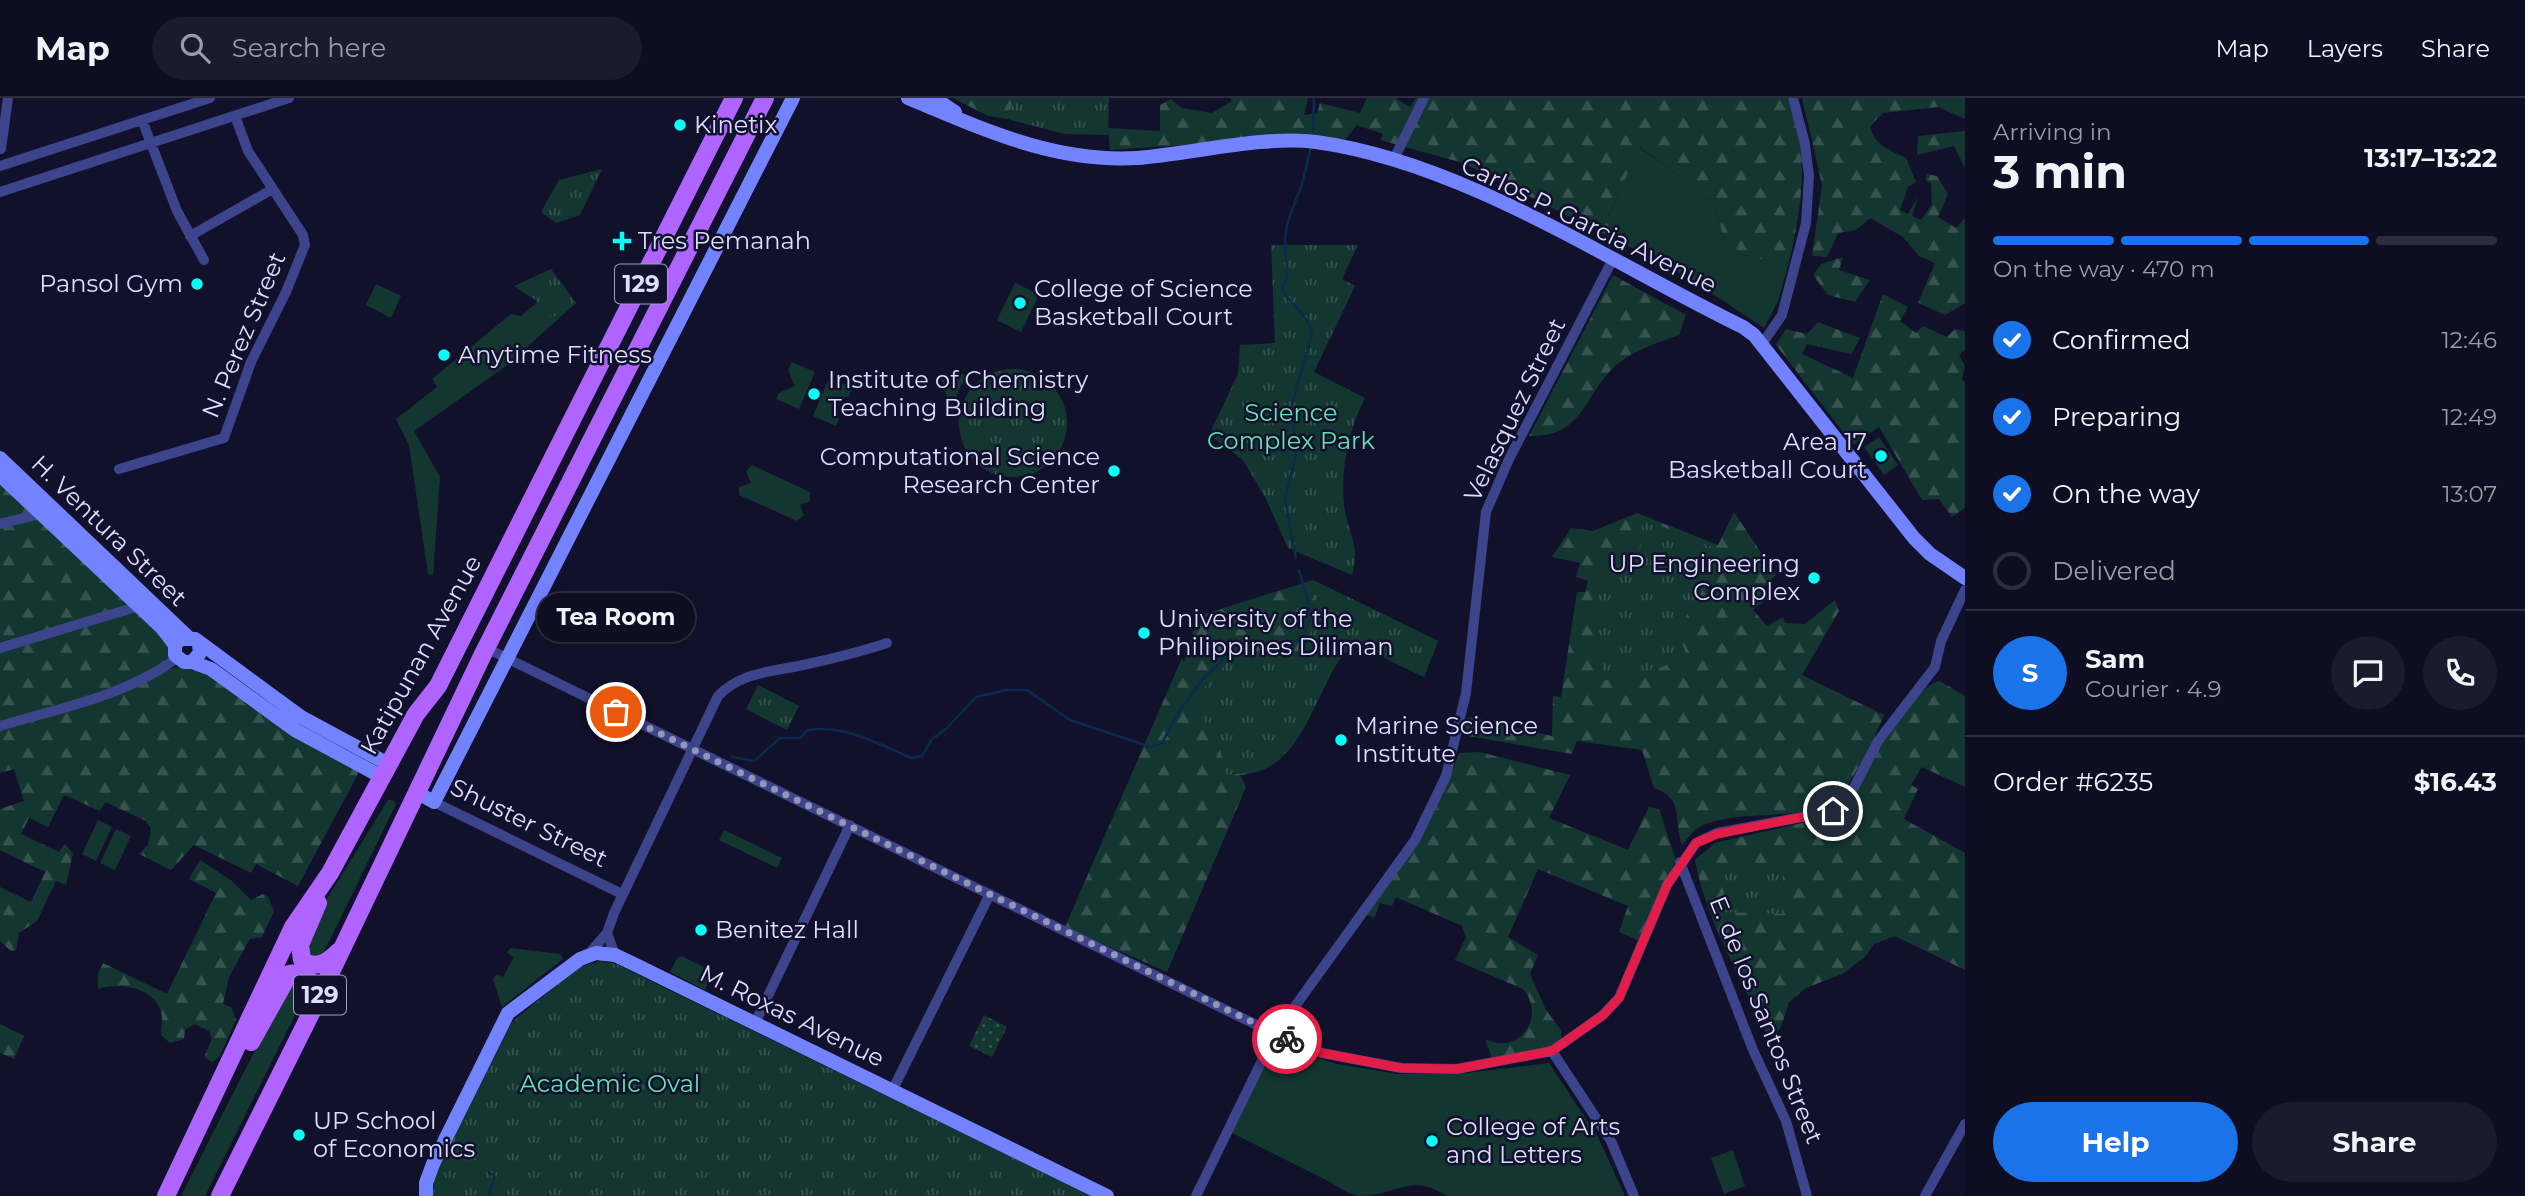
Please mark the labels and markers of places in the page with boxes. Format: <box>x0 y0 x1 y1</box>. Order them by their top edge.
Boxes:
place label: Kinetix <box>694 110 777 139</box>
marker: Kinetix <box>672 117 688 133</box>
place label: Tres Pemanah <box>638 226 811 255</box>
marker: Tres Pemanah <box>612 231 632 251</box>
place label: Pansol Gym <box>39 269 183 298</box>
place label: College of Science Basketball Court <box>1034 274 1253 331</box>
marker: Pansol Gym <box>189 276 205 292</box>
marker: College of Science Basketball Court <box>1012 295 1028 311</box>
place label: Anytime Fitness <box>458 340 652 369</box>
marker: Anytime Fitness <box>436 347 452 363</box>
place label: Institute of Chemistry Teaching Building <box>828 365 1088 422</box>
marker: Institute of Chemistry Teaching Building <box>806 386 822 402</box>
place label: Area 17 Basketball Court <box>1668 427 1867 484</box>
place label: Computational Science Research Center <box>820 442 1100 499</box>
marker: Area 17 Basketball Court <box>1873 448 1889 464</box>
marker: Computational Science Research Center <box>1106 463 1122 479</box>
place label: UP Engineering Complex <box>1609 549 1800 606</box>
marker: UP Engineering Complex <box>1806 570 1822 586</box>
callout: Tea Room <box>537 593 695 642</box>
place label: University of the Philippines Diliman <box>1158 604 1394 661</box>
marker: University of the Philippines Diliman <box>1136 625 1152 641</box>
pin <box>586 682 646 742</box>
place label: Marine Science Institute <box>1355 711 1538 768</box>
marker: Marine Science Institute <box>1333 732 1349 748</box>
pin <box>1803 781 1863 841</box>
place label: Benitez Hall <box>715 915 859 944</box>
marker: Benitez Hall <box>693 922 709 938</box>
place label: UP School of Economics <box>313 1106 475 1163</box>
place label: College of Arts and Letters <box>1446 1112 1620 1169</box>
marker: UP School of Economics <box>291 1127 307 1143</box>
marker: College of Arts and Letters <box>1424 1133 1440 1149</box>

